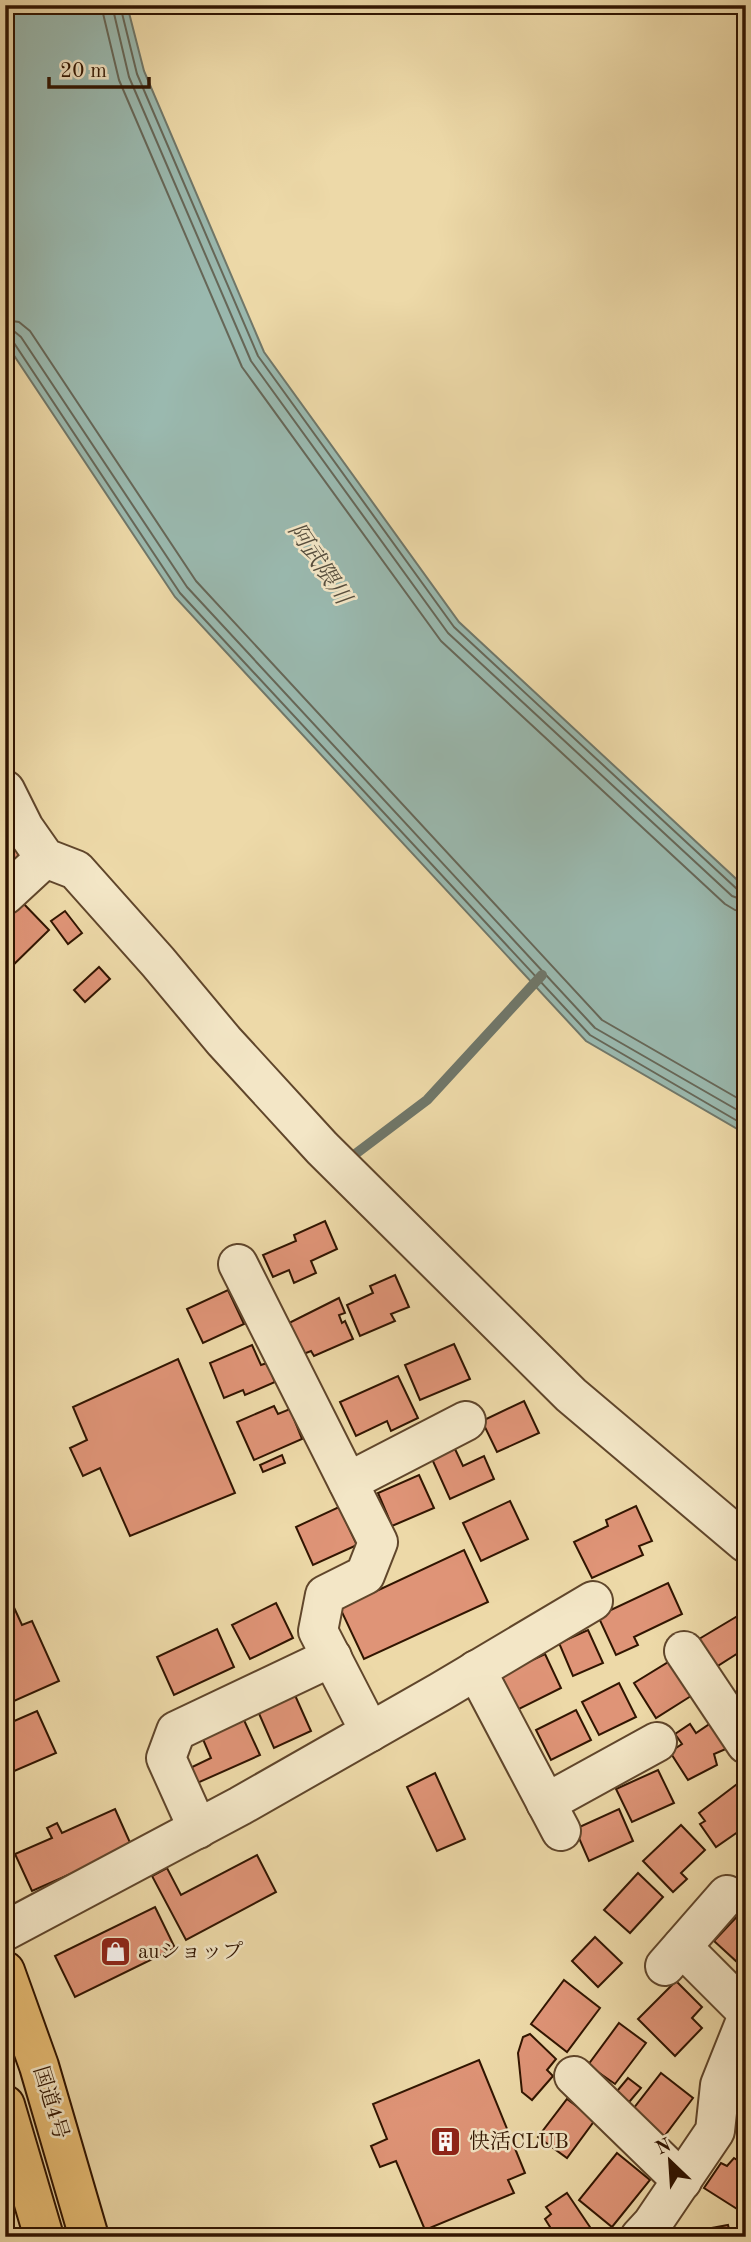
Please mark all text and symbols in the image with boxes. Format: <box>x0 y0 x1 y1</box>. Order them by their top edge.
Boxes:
scale bar <box>49 46 149 90</box>
text: 20 m <box>60 61 107 82</box>
water label: 阿武隈川 <box>284 518 358 611</box>
shop icon: auショップ <box>98 1935 132 1969</box>
place label: auショップ <box>138 1941 243 1963</box>
street label: 国道4号 <box>29 2063 73 2142</box>
building icon: 快活CLUB <box>429 2125 463 2159</box>
north arrow <box>636 2126 706 2196</box>
place label: 快活CLUB <box>469 2130 569 2153</box>
text: N <box>653 2136 675 2160</box>

